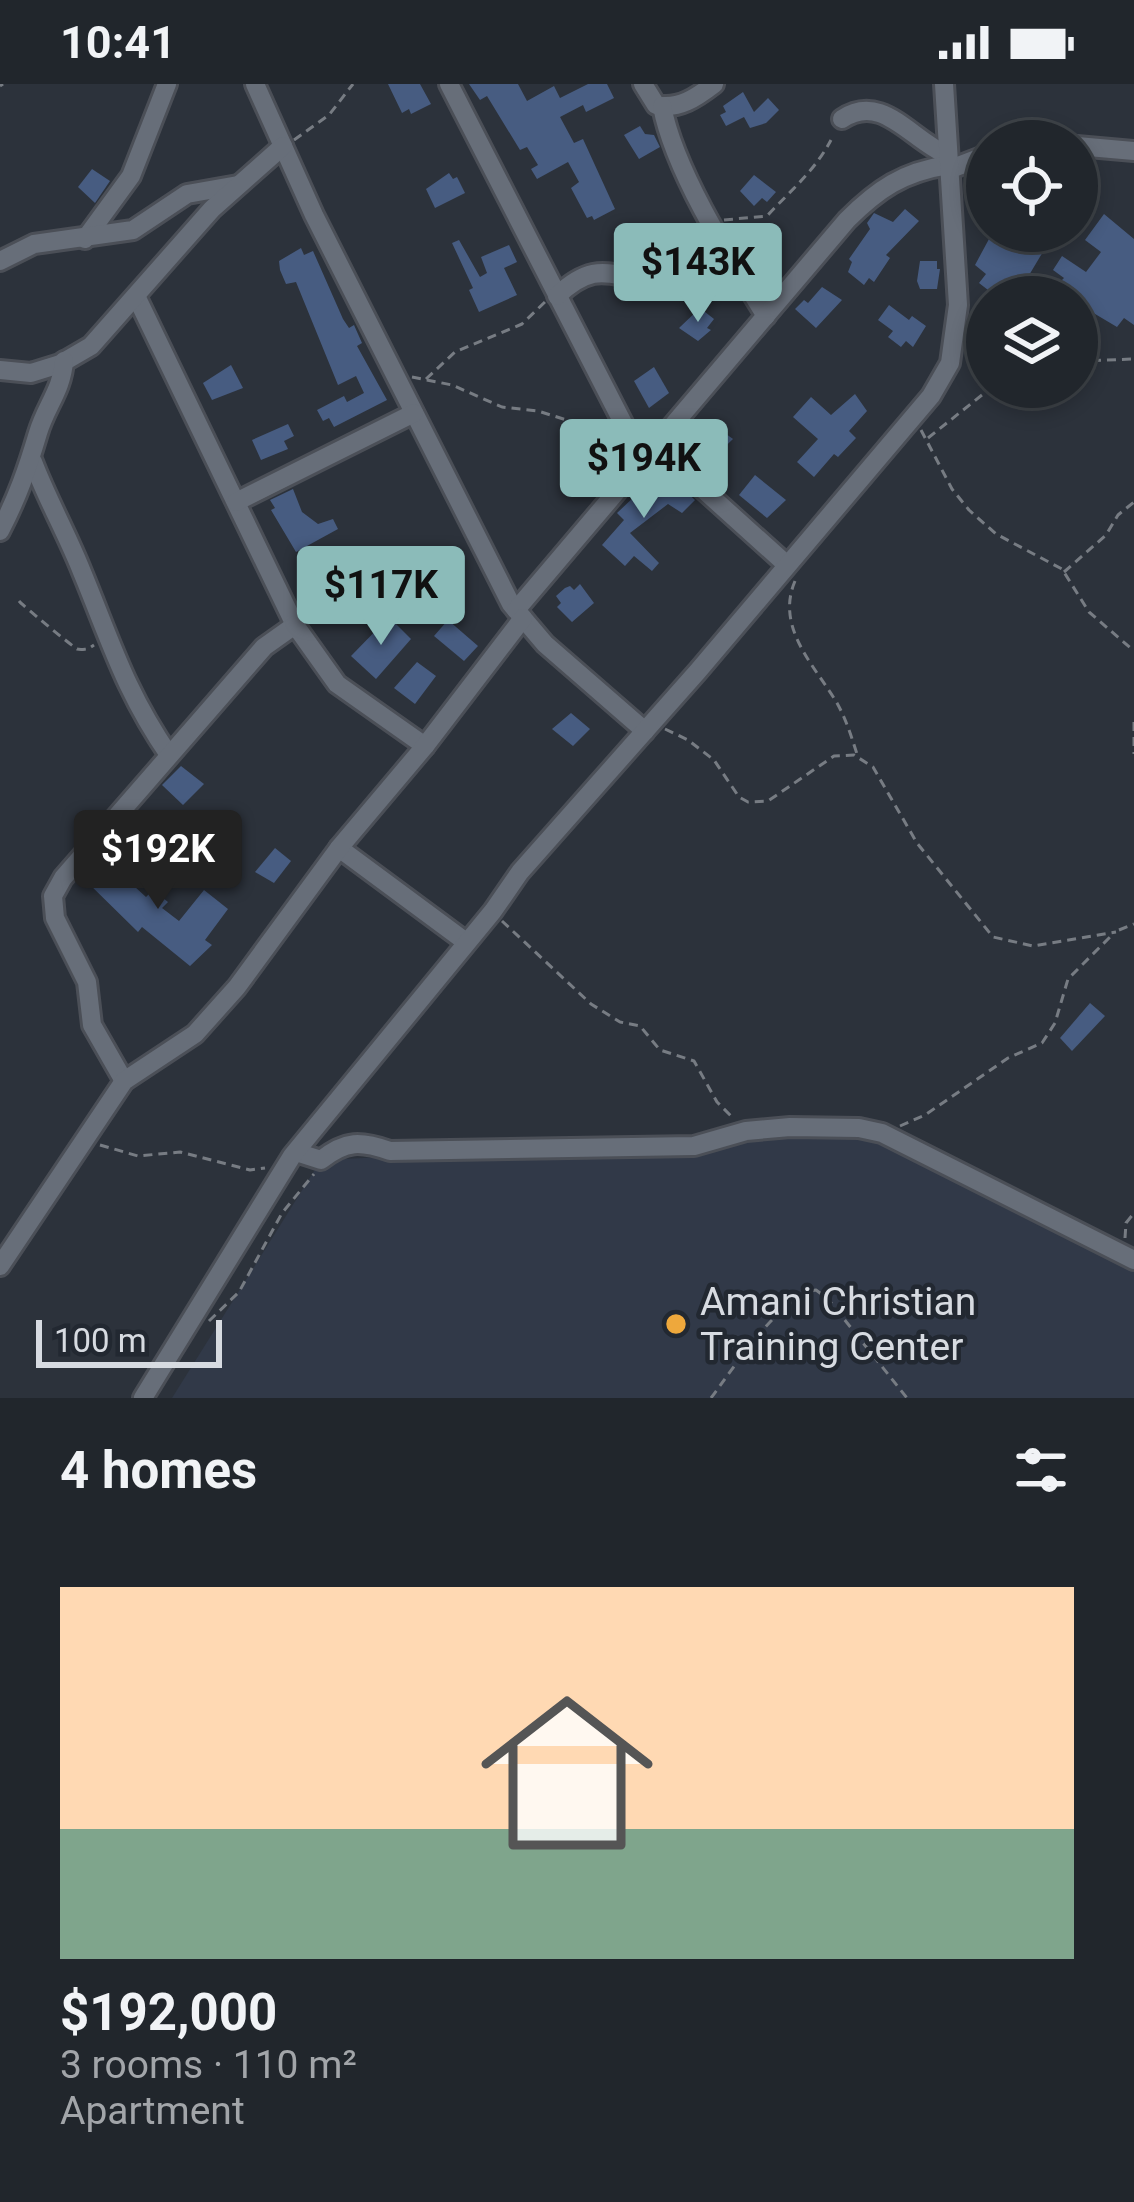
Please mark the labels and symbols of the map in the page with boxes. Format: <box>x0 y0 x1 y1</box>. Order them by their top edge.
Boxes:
pin: $143K <box>614 223 782 325</box>
pin: $194K <box>560 419 728 521</box>
pin: $117K <box>297 546 465 648</box>
pin: $192K <box>74 810 242 912</box>
place label: Amani Christian Training Center <box>700 1279 976 1370</box>
marker: Amani Christian Training Center <box>663 1311 689 1337</box>
scale bar <box>36 1314 222 1367</box>

